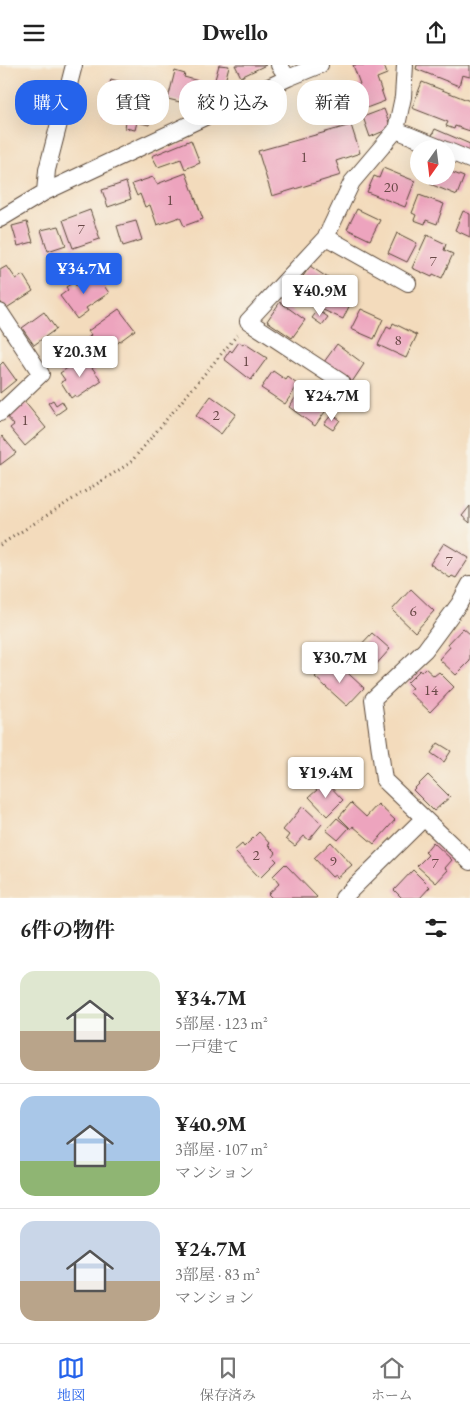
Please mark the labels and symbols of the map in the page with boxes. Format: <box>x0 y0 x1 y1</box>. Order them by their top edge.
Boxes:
north arrow <box>410 140 455 185</box>
house number: 1 <box>300 147 308 166</box>
house number: 20 <box>384 177 398 196</box>
house number: 1 <box>166 190 174 209</box>
house number: 7 <box>77 219 85 238</box>
house number: 7 <box>429 251 437 270</box>
pin: ¥34.7M <box>43 253 125 295</box>
pin: ¥40.9M <box>279 275 361 317</box>
house number: 8 <box>394 330 402 349</box>
pin: ¥20.3M <box>39 335 121 378</box>
house number: 1 <box>242 351 250 370</box>
pin: ¥24.7M <box>291 379 373 422</box>
house number: 2 <box>212 405 220 424</box>
house number: 1 <box>21 410 29 429</box>
house number: 7 <box>445 551 453 570</box>
house number: 6 <box>409 601 417 620</box>
pin: ¥30.7M <box>299 641 381 684</box>
house number: 14 <box>424 680 439 699</box>
pin: ¥19.4M <box>285 757 367 799</box>
house number: 2 <box>252 845 260 864</box>
house number: 9 <box>329 851 337 870</box>
house number: 7 <box>431 853 439 872</box>

